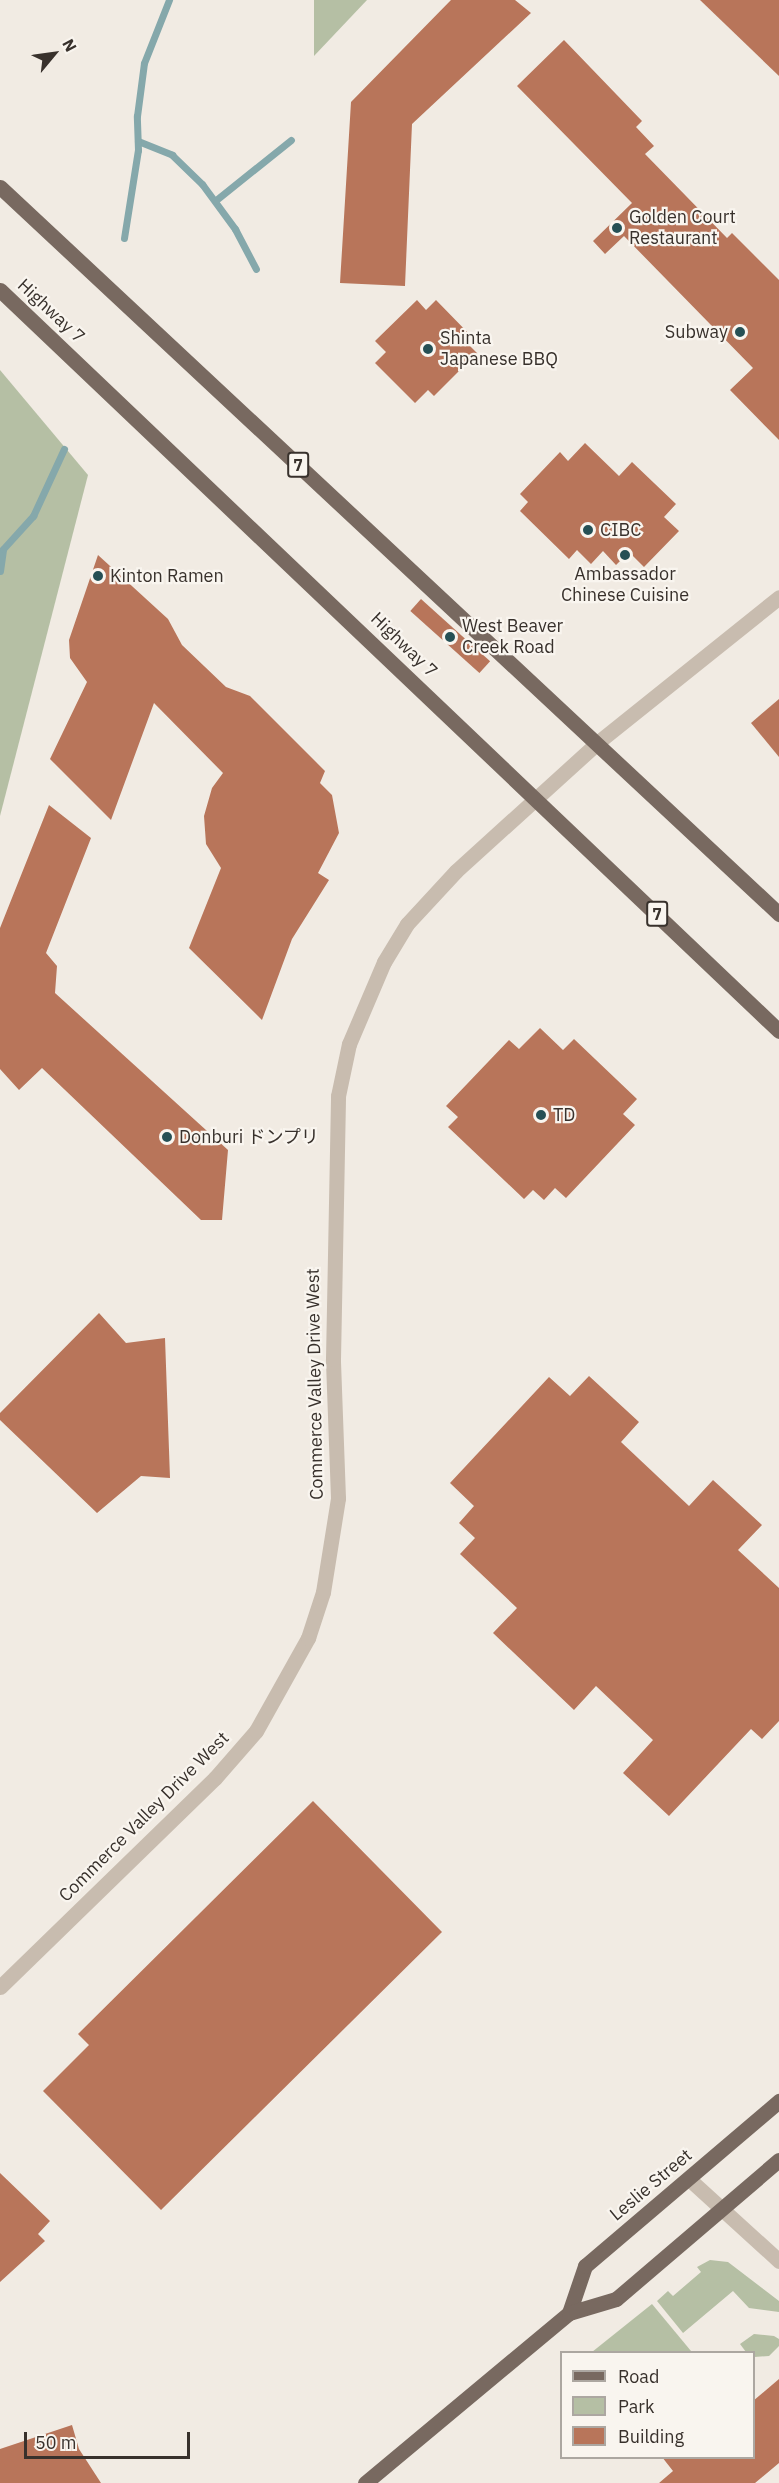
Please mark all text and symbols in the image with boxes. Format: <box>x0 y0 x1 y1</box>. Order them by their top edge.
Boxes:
north arrow <box>24 24 84 84</box>
text: N <box>58 35 81 55</box>
place label: Golden Court Restaurant <box>629 207 736 250</box>
marker: Golden Court Restaurant <box>610 221 624 235</box>
street label: Highway 7 <box>13 274 89 348</box>
place label: Subway <box>665 321 728 343</box>
marker: Subway <box>733 325 747 339</box>
place label: Shinta Japanese BBQ <box>440 328 558 370</box>
marker: Shinta Japanese BBQ <box>421 342 435 356</box>
road number: 7 <box>286 452 310 478</box>
place label: CIBC <box>600 519 641 541</box>
marker: CIBC <box>581 523 595 537</box>
marker: Ambassador Chinese Cuisine <box>618 548 632 562</box>
place label: Ambassador Chinese Cuisine <box>561 564 689 606</box>
place label: Kinton Ramen <box>110 565 224 587</box>
marker: Kinton Ramen <box>91 569 105 583</box>
street label: Highway 7 <box>366 608 442 682</box>
place label: West Beaver Creek Road <box>462 616 563 658</box>
marker: West Beaver Creek Road <box>443 630 457 644</box>
road number: 7 <box>645 901 669 927</box>
place label: TD <box>553 1104 575 1126</box>
marker: TD <box>534 1108 548 1122</box>
place label: Donburi ドンプリ <box>179 1126 319 1148</box>
marker: Donburi ドンプリ <box>160 1130 174 1144</box>
street label: Commerce Valley Drive West <box>302 1268 328 1500</box>
street label: Commerce Valley Drive West <box>54 1727 234 1907</box>
street label: Leslie Street <box>606 2144 696 2226</box>
legend <box>560 2351 755 2459</box>
text: Road <box>618 2365 659 2388</box>
text: Park <box>618 2395 654 2418</box>
scale bar <box>27 2420 194 2458</box>
text: Building <box>618 2425 684 2448</box>
text: 50 m <box>35 2431 77 2454</box>

